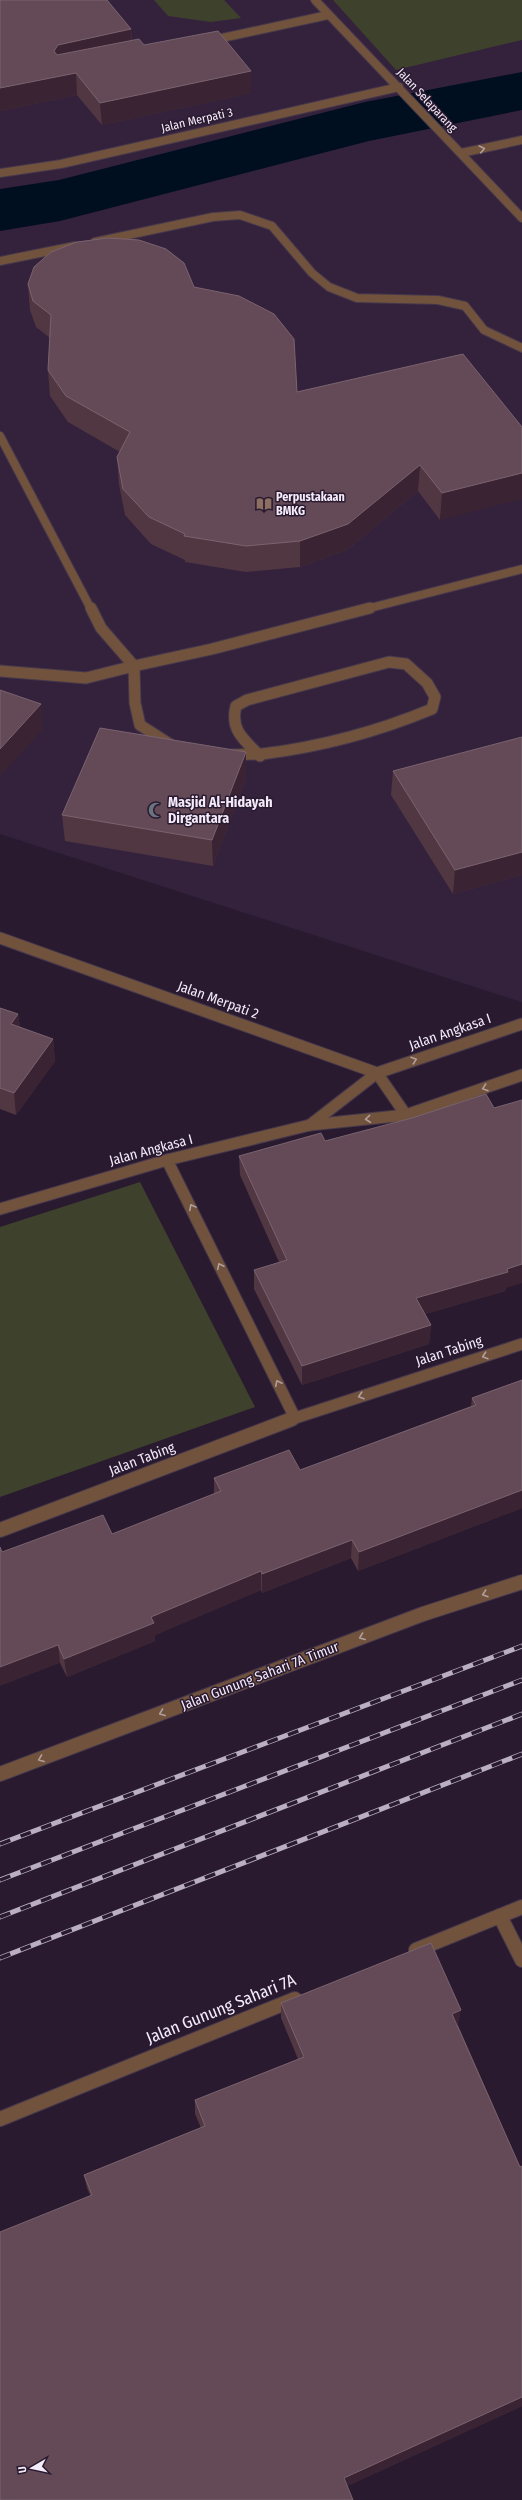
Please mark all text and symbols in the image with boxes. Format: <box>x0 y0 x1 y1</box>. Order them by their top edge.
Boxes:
street label: Jalan Selaparang <box>394 65 460 135</box>
street label: Jalan Merpati 3 <box>160 105 234 135</box>
one-way arrow <box>479 145 485 153</box>
place label: Perpustakaan BMKG <box>276 490 345 518</box>
library icon: Perpustakaan BMKG <box>255 495 273 513</box>
place label: Masjid Al-Hidayah Dirgantara <box>168 794 273 827</box>
mosque icon: Masjid Al-Hidayah Dirgantara <box>147 801 165 819</box>
street label: Jalan Merpati 2 <box>175 977 261 1023</box>
street label: Jalan Angkasa I <box>407 1010 493 1054</box>
one-way arrow <box>411 1057 418 1065</box>
one-way arrow <box>482 1083 489 1092</box>
one-way arrow <box>365 1114 371 1123</box>
street label: Jalan Angkasa I <box>107 1131 195 1169</box>
one-way arrow <box>189 1204 196 1211</box>
one-way arrow <box>217 1263 225 1271</box>
street label: Jalan Tabing <box>413 1332 485 1370</box>
one-way arrow <box>482 1351 489 1360</box>
one-way arrow <box>275 1380 283 1387</box>
one-way arrow <box>358 1391 365 1400</box>
street label: Jalan Tabing <box>107 1439 178 1479</box>
one-way arrow <box>482 1589 489 1598</box>
one-way arrow <box>359 1633 366 1641</box>
street label: Jalan Gunung Sahari 7A Timur <box>179 1638 341 1714</box>
one-way arrow <box>159 1708 166 1716</box>
one-way arrow <box>37 1755 44 1763</box>
street label: Jalan Gunung Sahari 7A <box>143 1969 299 2049</box>
north arrow <box>12 2448 52 2488</box>
text: U <box>16 2465 30 2474</box>

